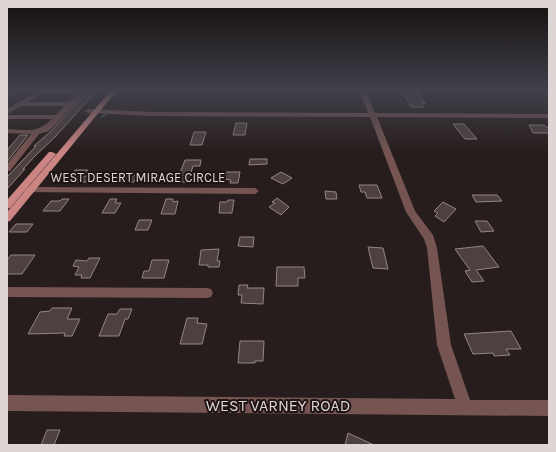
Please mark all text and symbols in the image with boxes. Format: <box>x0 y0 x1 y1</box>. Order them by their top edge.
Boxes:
street label: WEST DESERT MIRAGE CIRCLE <box>51 170 225 185</box>
street label: WEST VARNEY ROAD <box>206 396 350 415</box>

